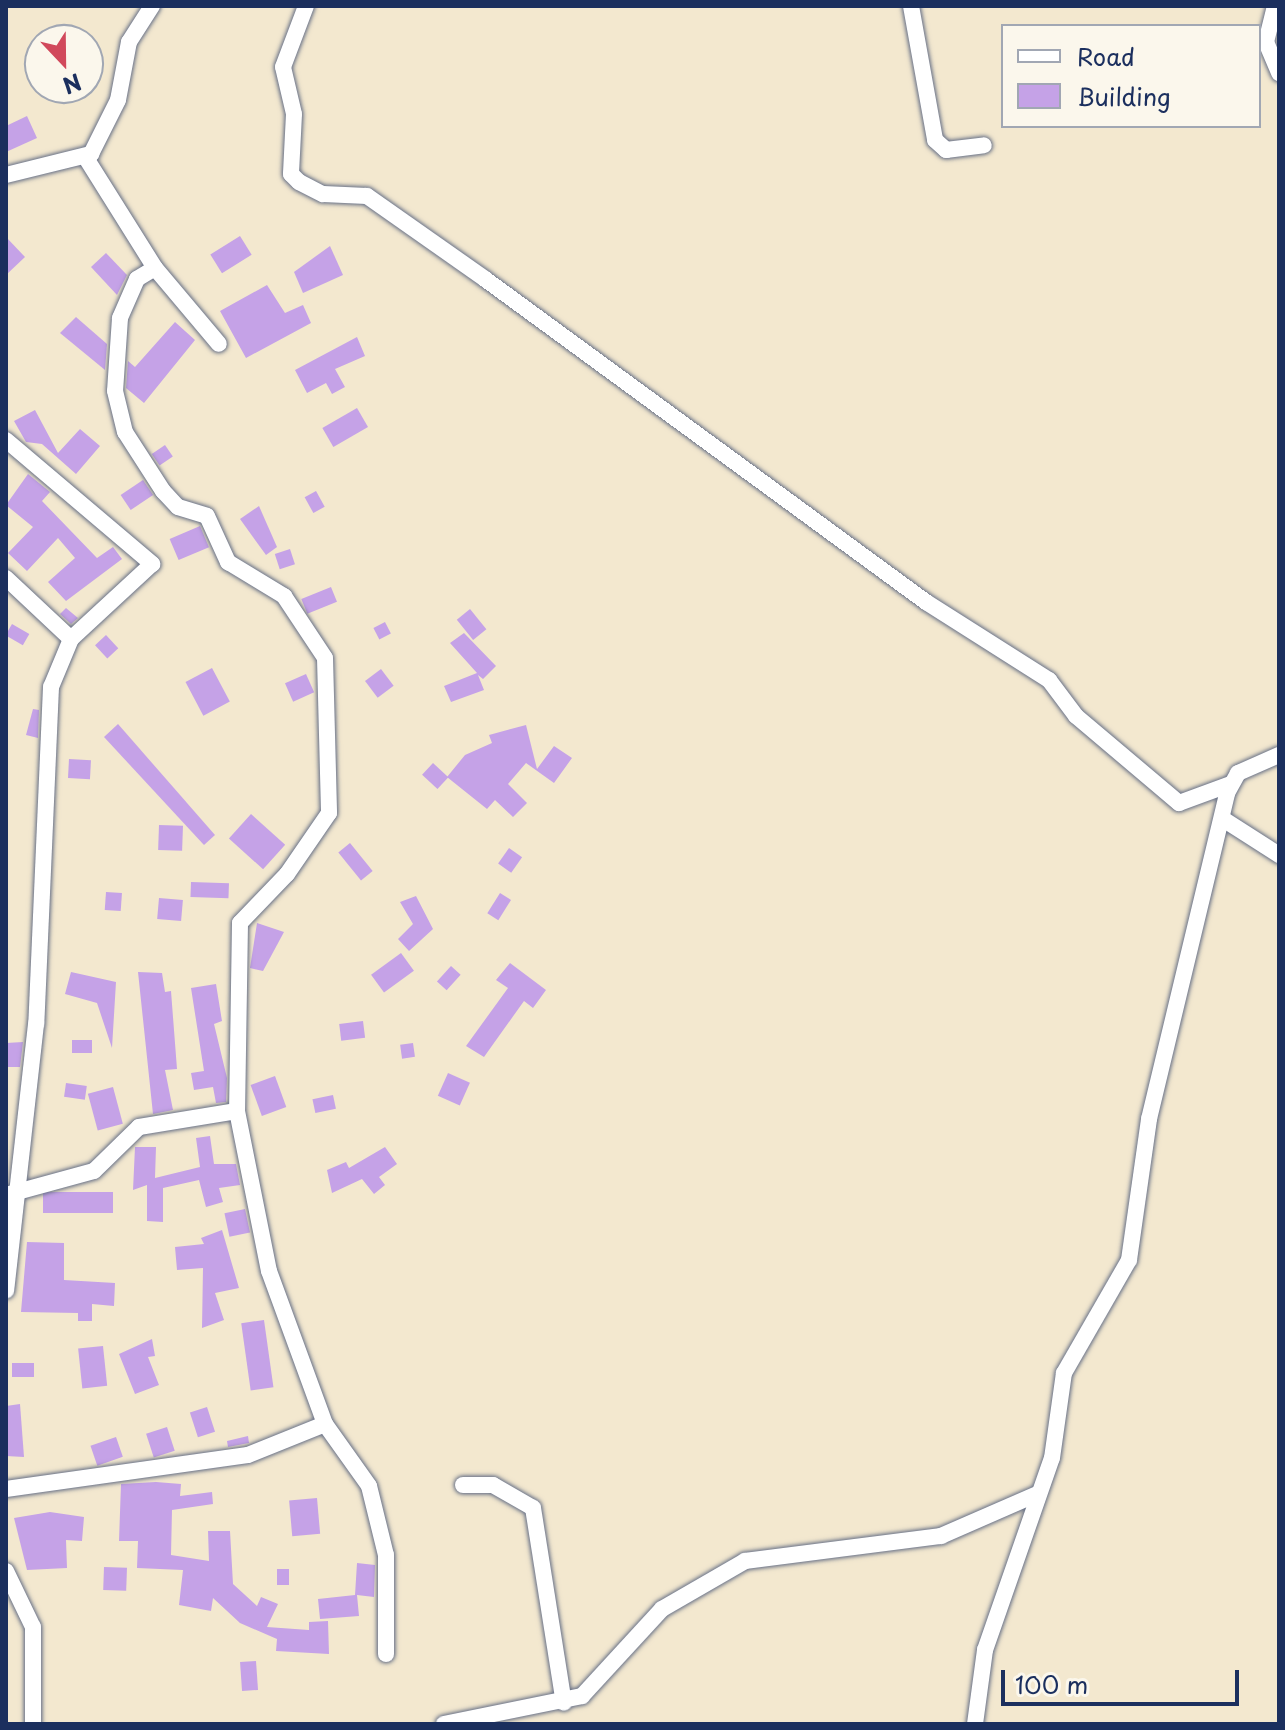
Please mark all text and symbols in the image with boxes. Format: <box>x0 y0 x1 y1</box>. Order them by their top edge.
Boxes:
north arrow <box>24 24 104 104</box>
legend <box>1001 24 1261 128</box>
text: Road <box>1077 38 1135 74</box>
text: N <box>58 66 87 103</box>
text: Building <box>1077 78 1171 114</box>
scale bar <box>1005 1654 1243 1704</box>
text: 100 m <box>1015 1666 1088 1702</box>

